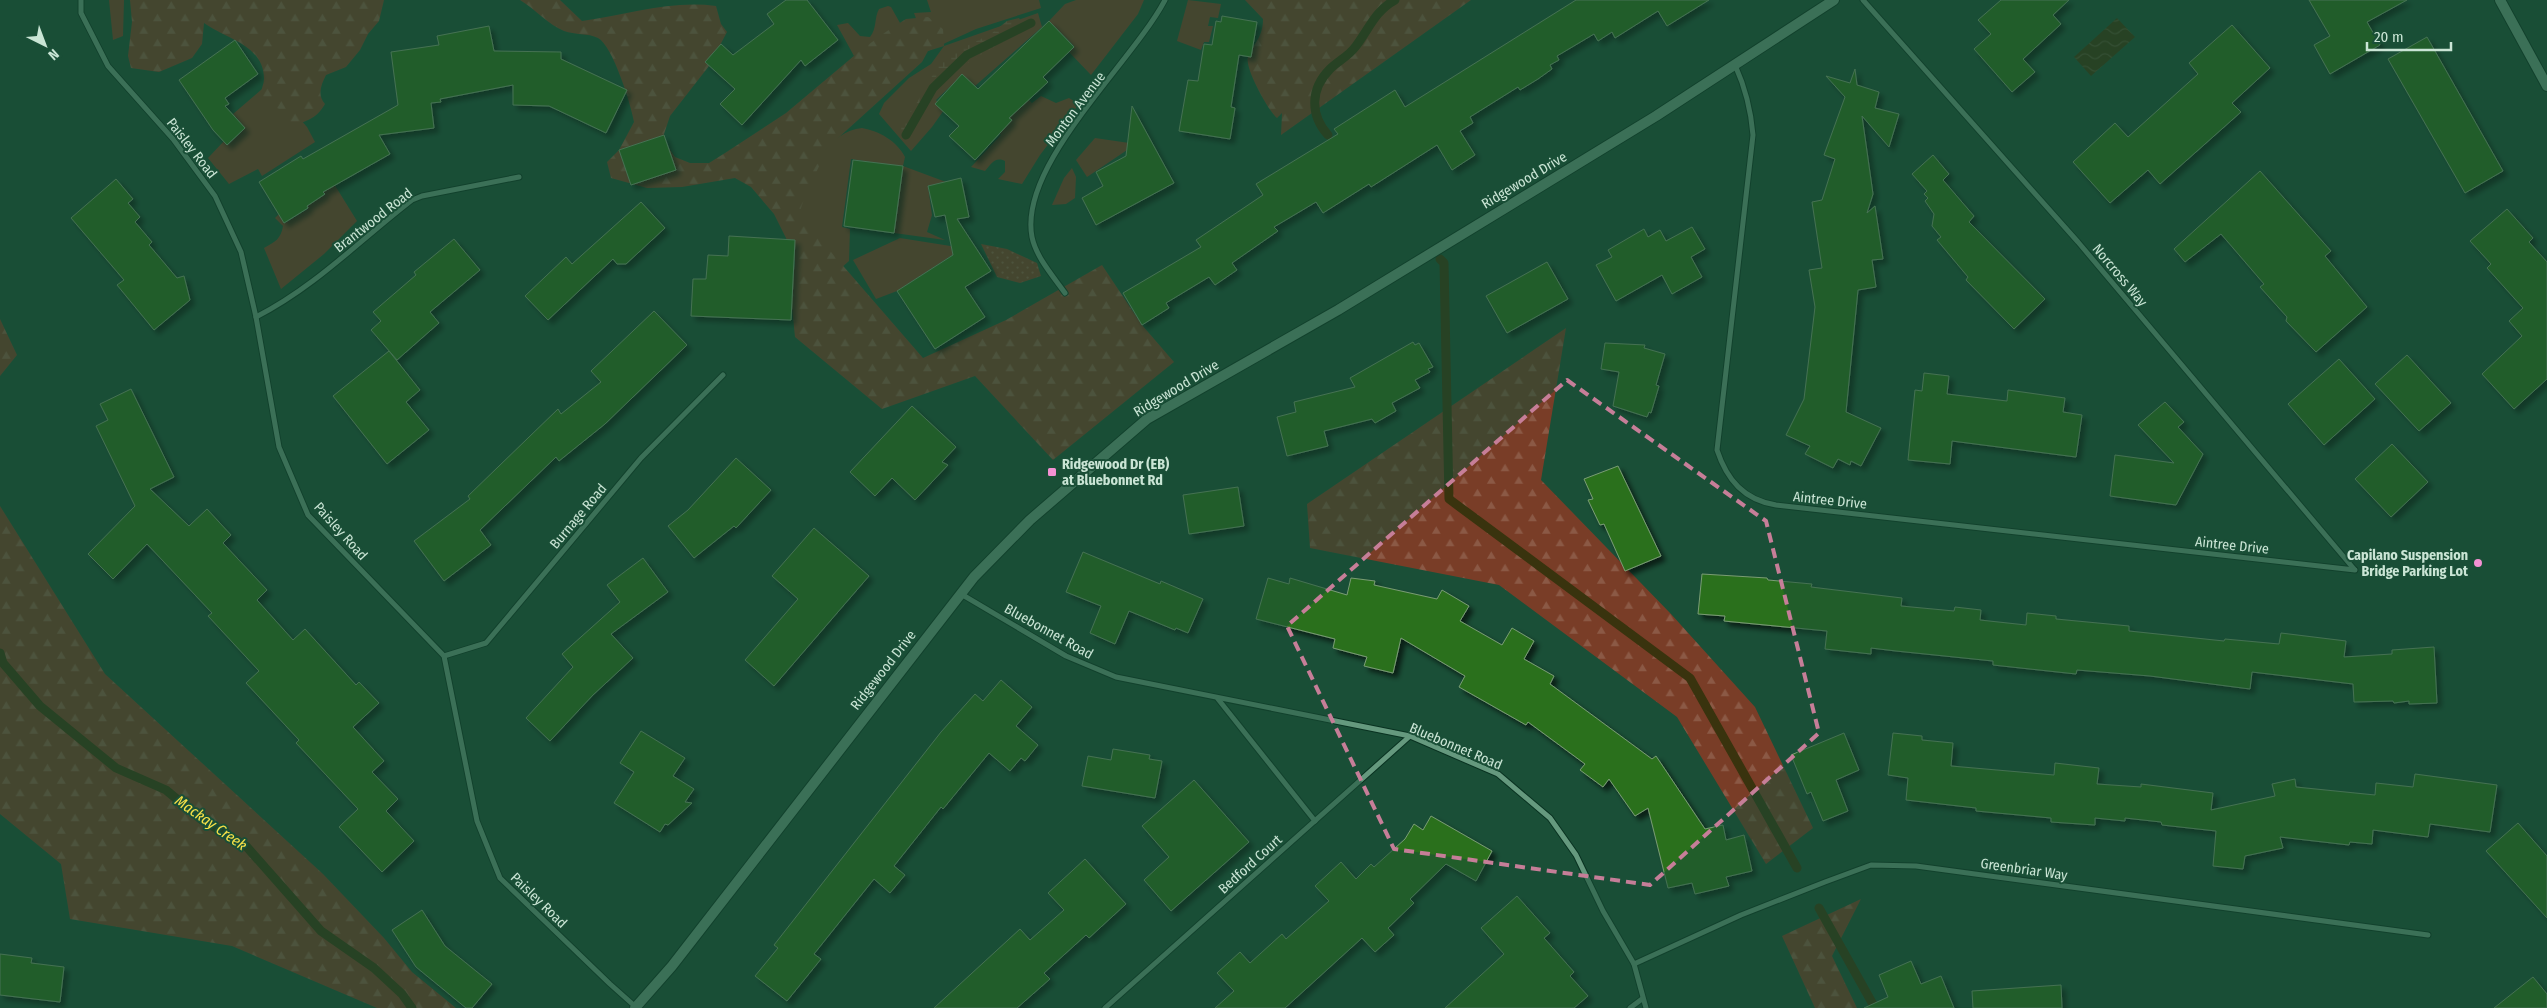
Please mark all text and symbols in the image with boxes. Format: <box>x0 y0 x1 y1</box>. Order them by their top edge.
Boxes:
north arrow <box>20 20 70 70</box>
scale bar <box>2367 20 2451 52</box>
text: 20 m <box>2374 28 2404 46</box>
text: N <box>45 45 62 63</box>
street label: Monton Avenue <box>1042 69 1109 150</box>
street label: Paisley Road <box>163 115 220 182</box>
street label: Ridgewood Drive <box>1479 148 1570 213</box>
street label: Brantwood Road <box>331 185 416 256</box>
street label: Norcross Way <box>2089 241 2151 311</box>
street label: Ridgewood Drive <box>1131 356 1222 421</box>
place label: Ridgewood Dr (EB) at Bluebonnet Rd <box>1062 456 1169 489</box>
marker: Ridgewood Dr (EB) at Bluebonnet Rd <box>1046 466 1058 478</box>
street label: Burnage Road <box>546 480 610 552</box>
street label: Aintree Drive <box>1792 488 1868 513</box>
street label: Paisley Road <box>310 499 371 564</box>
street label: Aintree Drive <box>2194 533 2270 558</box>
place label: Capilano Suspension Bridge Parking Lot <box>2347 547 2469 580</box>
marker: Capilano Suspension Bridge Parking Lot <box>2472 557 2484 569</box>
street label: Bluebonnet Road <box>1001 600 1096 663</box>
street label: Ridgewood Drive <box>847 627 920 713</box>
street label: Bluebonnet Road <box>1407 719 1505 774</box>
water label: Mackay Creek <box>172 792 251 855</box>
street label: Bedford Court <box>1215 831 1286 897</box>
street label: Greenbriar Way <box>1979 855 2069 884</box>
street label: Paisley Road <box>507 869 570 931</box>

